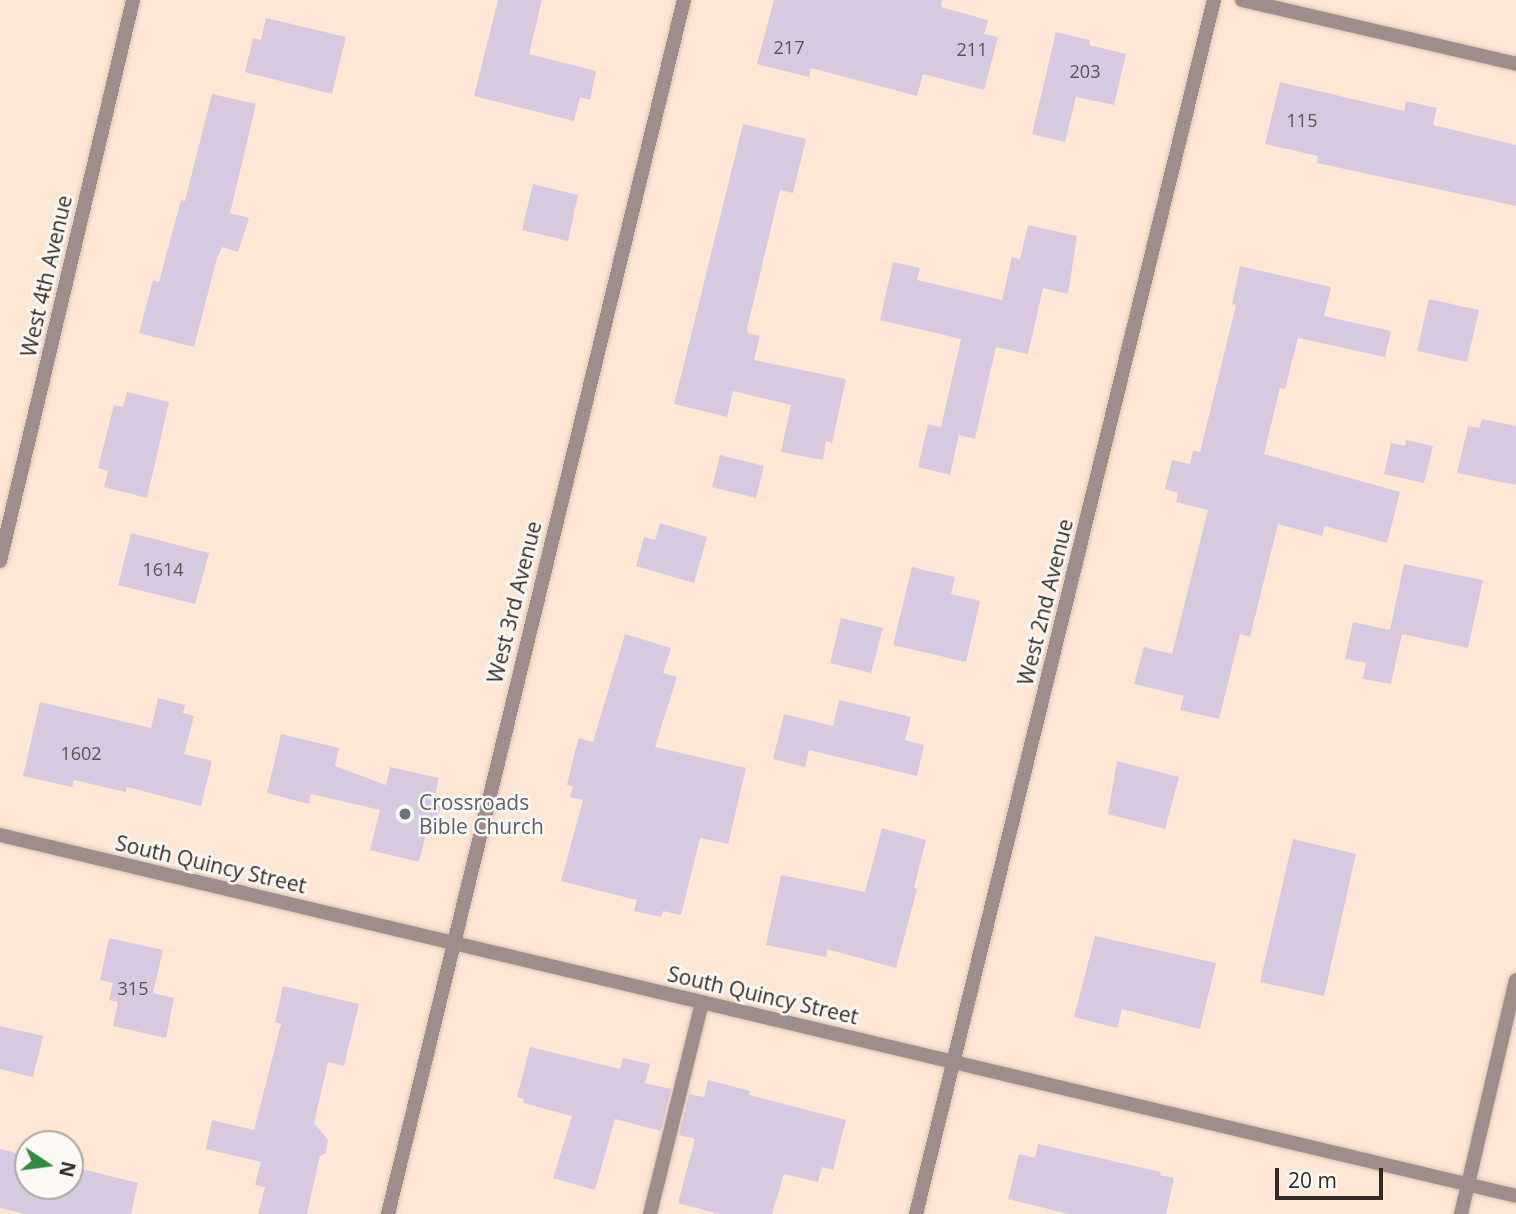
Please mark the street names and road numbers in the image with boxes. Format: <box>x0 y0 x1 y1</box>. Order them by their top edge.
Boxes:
street label: West 4th Avenue <box>15 193 77 359</box>
street label: West 2nd Avenue <box>1012 516 1078 688</box>
street label: West 3rd Avenue <box>482 518 546 686</box>
street label: South Quincy Street <box>113 830 309 898</box>
street label: South Quincy Street <box>665 961 861 1029</box>

